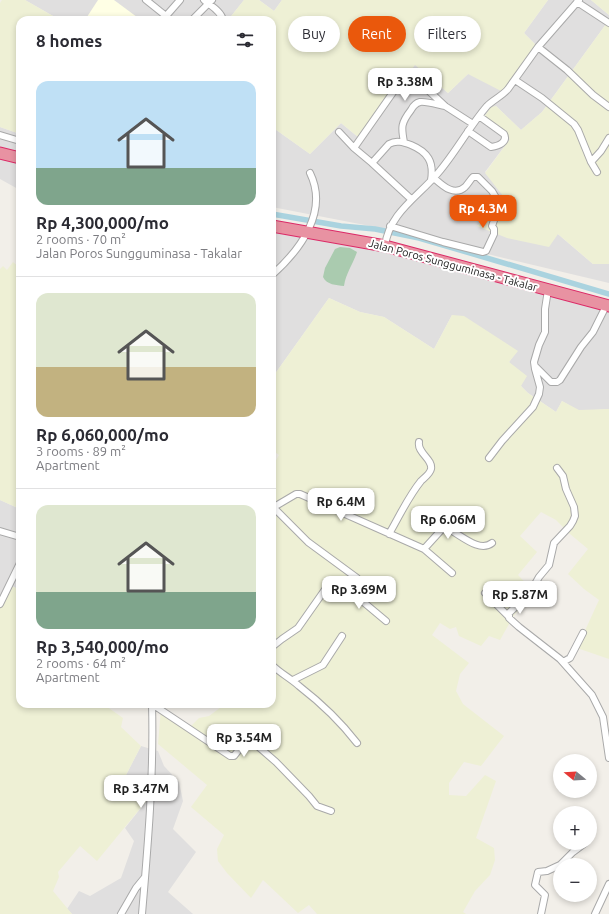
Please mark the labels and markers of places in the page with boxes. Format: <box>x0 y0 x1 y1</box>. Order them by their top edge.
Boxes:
pin: Rp 3.38M <box>364 68 446 102</box>
pin: Rp 4.3M <box>446 195 520 229</box>
pin: Rp 6.4M <box>304 488 378 522</box>
pin: Rp 6.06M <box>407 506 489 540</box>
pin: Rp 3.69M <box>318 576 400 610</box>
pin: Rp 5.87M <box>479 581 561 615</box>
pin: Rp 3.54M <box>203 724 285 758</box>
pin: Rp 3.47M <box>100 775 182 809</box>

